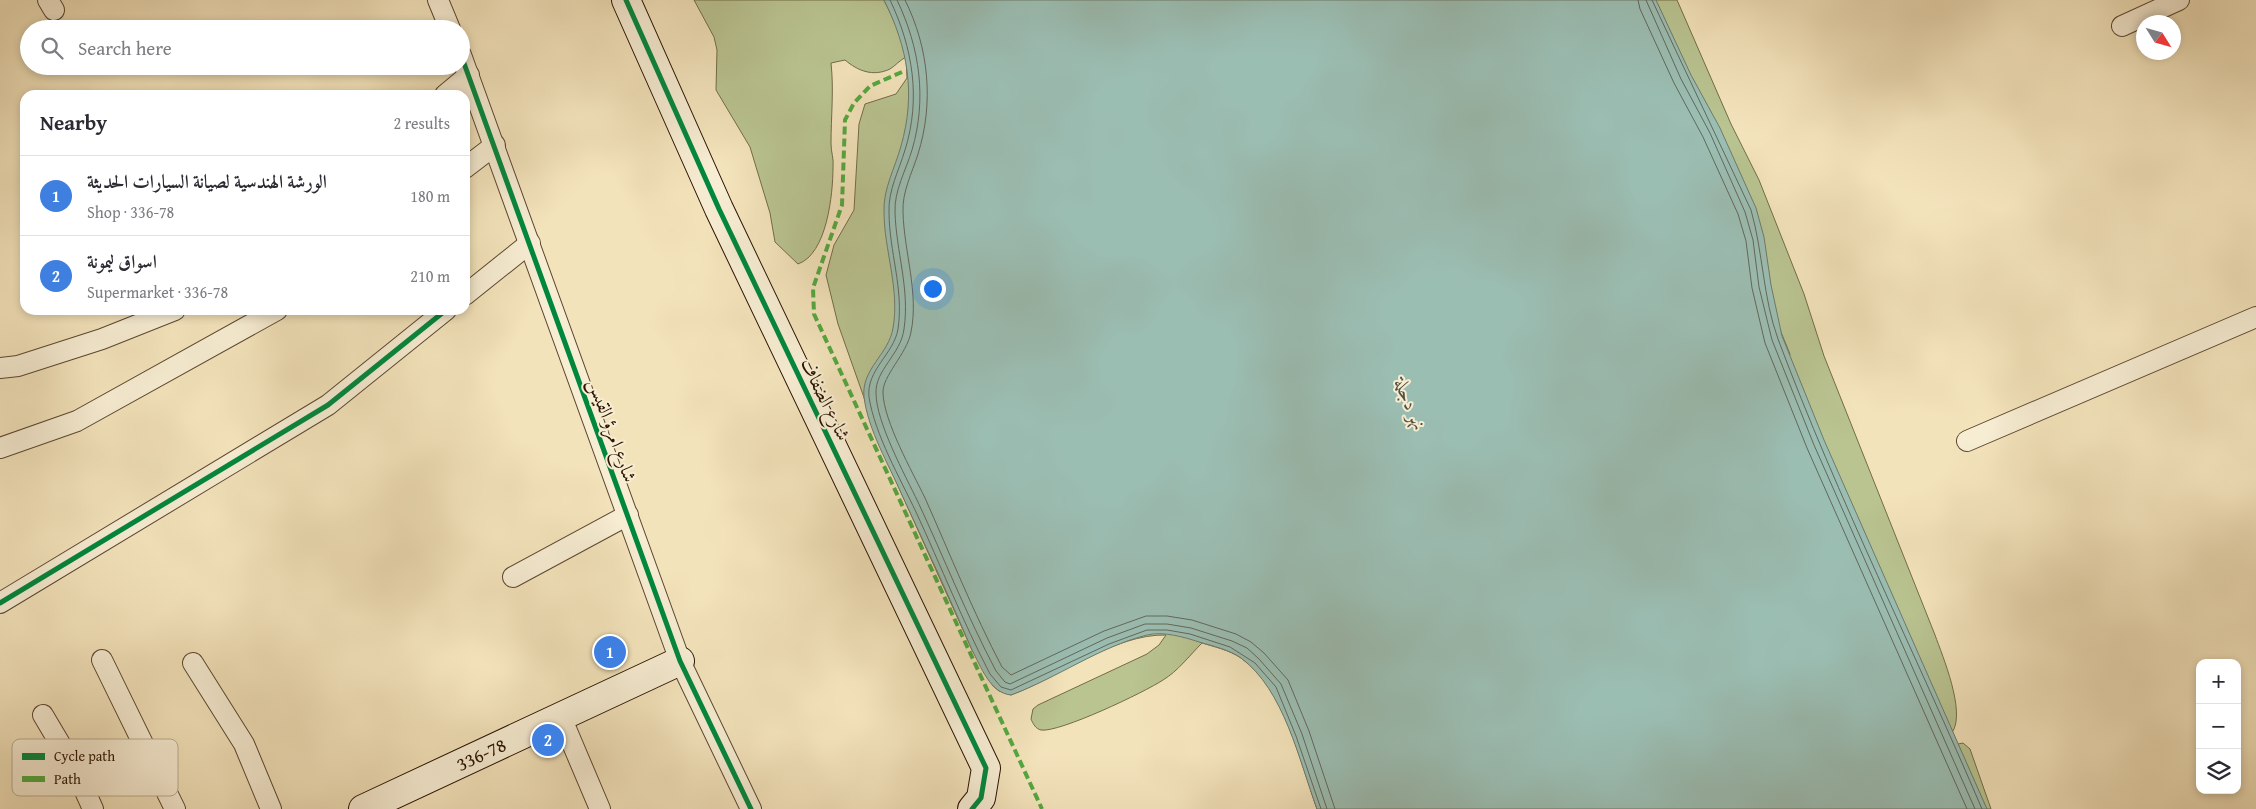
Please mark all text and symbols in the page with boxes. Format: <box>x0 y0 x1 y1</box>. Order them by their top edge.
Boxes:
north arrow <box>2136 15 2181 60</box>
search box <box>20 20 470 75</box>
icon: search <box>38 34 66 62</box>
text: Search here <box>78 34 172 62</box>
text: Nearby <box>40 107 107 138</box>
text: 2 results <box>393 111 450 135</box>
text: الورشة الهندسية لصيانة السيارات الحديثة <box>87 167 327 195</box>
text: 1 <box>52 184 60 208</box>
text: 180 m <box>410 184 450 208</box>
text: Shop · 336-78 <box>87 200 174 224</box>
text: اسواق ليمونة <box>87 247 157 275</box>
text: 2 <box>52 264 60 288</box>
text: 210 m <box>410 264 450 288</box>
your location <box>920 276 946 302</box>
text: Supermarket · 336-78 <box>87 280 228 304</box>
street label: شارع الضفاف <box>792 353 858 446</box>
water label: نهر دجلة <box>1386 370 1435 435</box>
street label: شارع امرؤ القيس <box>579 374 645 486</box>
pin: 1 <box>594 633 626 671</box>
map controls <box>2196 659 2241 794</box>
button: + <box>2196 659 2241 704</box>
button: − <box>2196 704 2241 749</box>
pin: 2 <box>532 721 564 759</box>
street label: 336-78 <box>451 730 511 778</box>
legend <box>12 739 178 796</box>
text: Cycle path <box>54 746 115 766</box>
button: layers <box>2196 749 2241 794</box>
text: Path <box>54 769 81 789</box>

